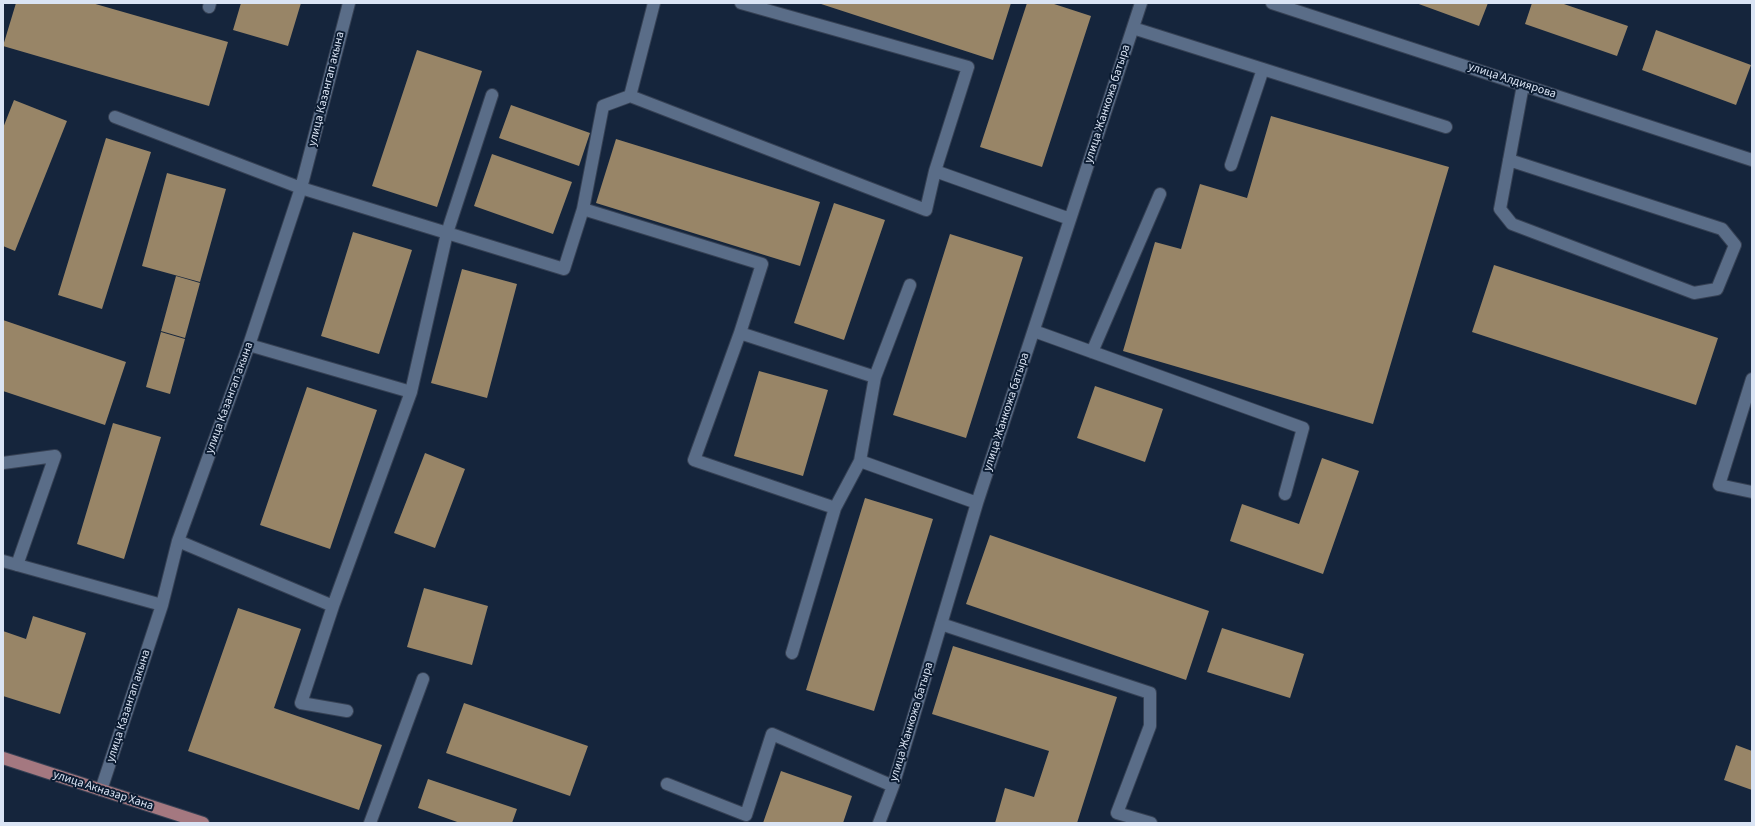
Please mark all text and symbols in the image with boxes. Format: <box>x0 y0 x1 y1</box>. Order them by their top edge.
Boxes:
street label: улица Казангап акына <box>306 30 348 148</box>
street label: улица Жанкожа батыра <box>1082 43 1134 165</box>
street label: улица Алдиярова <box>1466 60 1558 102</box>
street label: улица Казангап акына <box>203 340 257 456</box>
street label: улица Жанкожа батыра <box>981 351 1033 473</box>
street label: улица Казангап акына <box>104 648 154 764</box>
street label: улица Жанкожа батыра <box>887 661 937 783</box>
street label: улица Акназар Хана <box>51 768 155 814</box>

